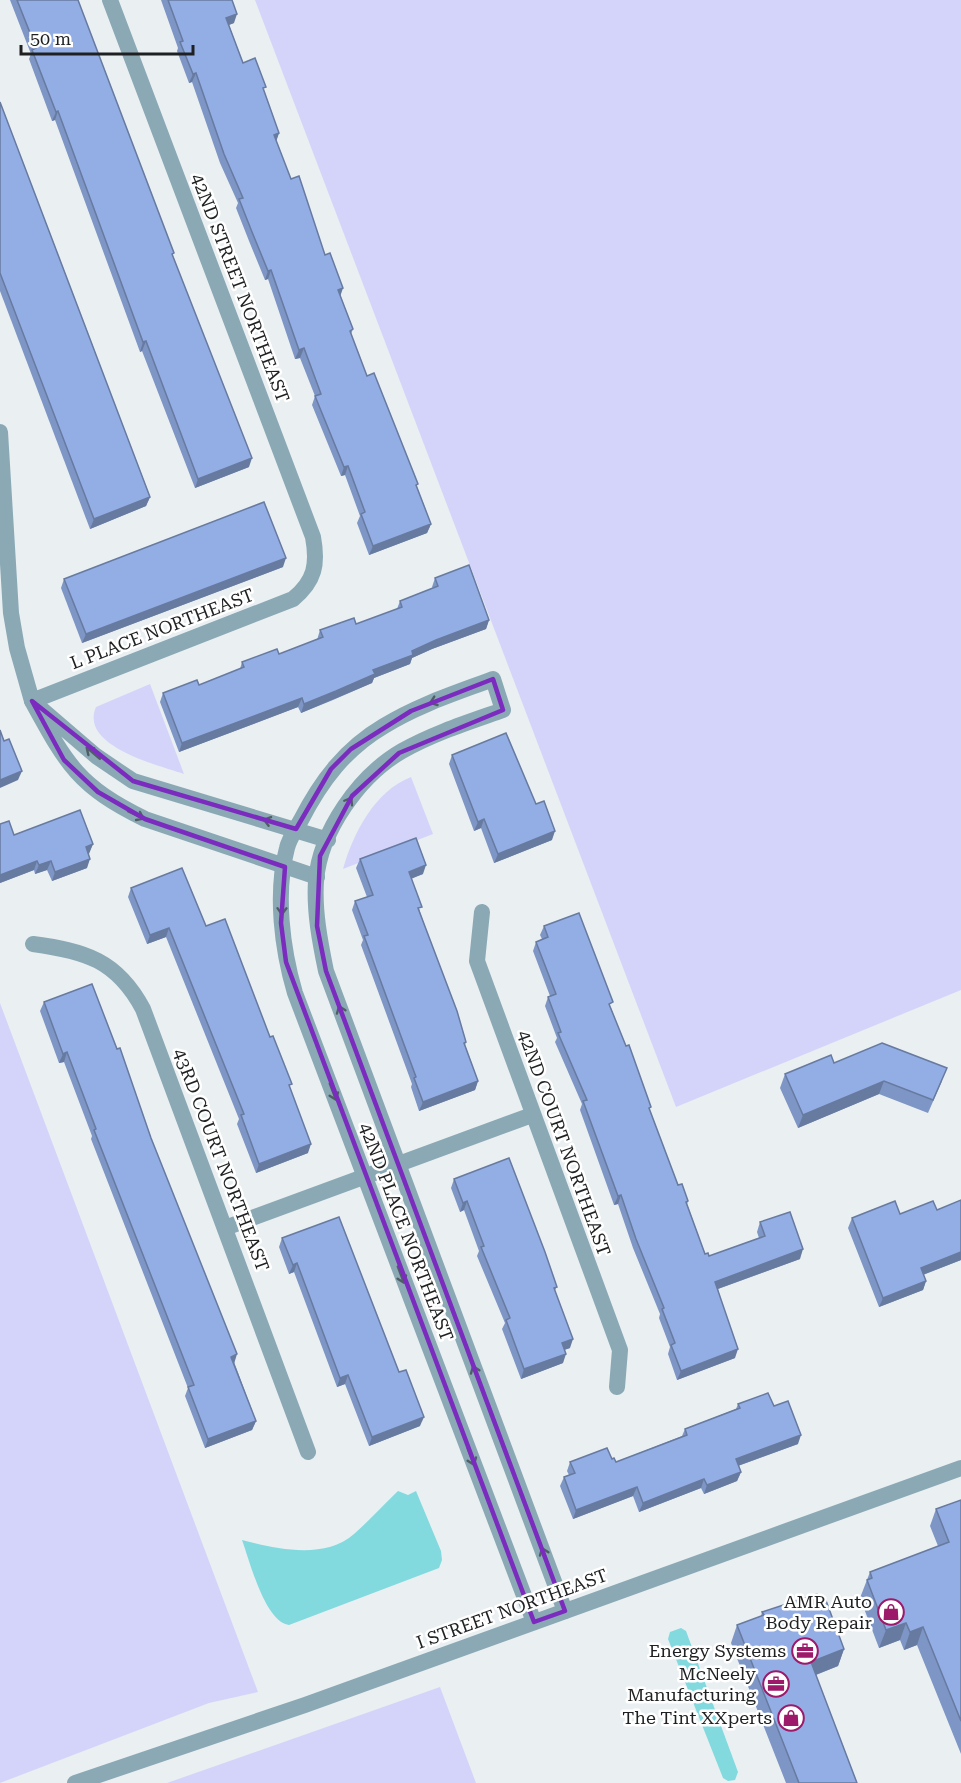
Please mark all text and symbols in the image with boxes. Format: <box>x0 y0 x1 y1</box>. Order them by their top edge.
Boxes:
scale bar <box>21 18 194 56</box>
text: 50 m <box>30 28 71 49</box>
street label: 42ND STREET NORTHEAST <box>187 170 294 405</box>
street label: L PLACE NORTHEAST <box>67 584 257 673</box>
one-way arrow <box>429 695 448 706</box>
one-way arrow <box>85 746 101 759</box>
one-way arrow <box>342 797 354 814</box>
one-way arrow <box>127 809 145 821</box>
one-way arrow <box>263 816 282 827</box>
one-way arrow <box>276 895 288 915</box>
one-way arrow <box>335 1005 346 1024</box>
street label: 42ND COURT NORTHEAST <box>514 1027 615 1259</box>
street label: 43RD COURT NORTHEAST <box>169 1045 274 1274</box>
one-way arrow <box>328 1083 339 1101</box>
street label: 42ND PLACE NORTHEAST <box>355 1120 458 1344</box>
one-way arrow <box>397 1265 408 1284</box>
one-way arrow <box>470 1365 481 1383</box>
one-way arrow <box>466 1447 477 1466</box>
one-way arrow <box>539 1547 550 1566</box>
street label: I STREET NORTHEAST <box>413 1564 610 1653</box>
place label: AMR Auto Body Repair <box>765 1591 872 1633</box>
shop icon: AMR Auto Body Repair <box>876 1597 906 1627</box>
office icon: Energy Systems <box>790 1636 820 1666</box>
place label: Energy Systems <box>649 1640 786 1661</box>
place label: McNeely Manufacturing <box>627 1663 757 1705</box>
office icon: McNeely Manufacturing <box>761 1669 791 1699</box>
shop icon: The Tint XXperts <box>776 1703 806 1733</box>
place label: The Tint XXperts <box>622 1707 772 1728</box>

